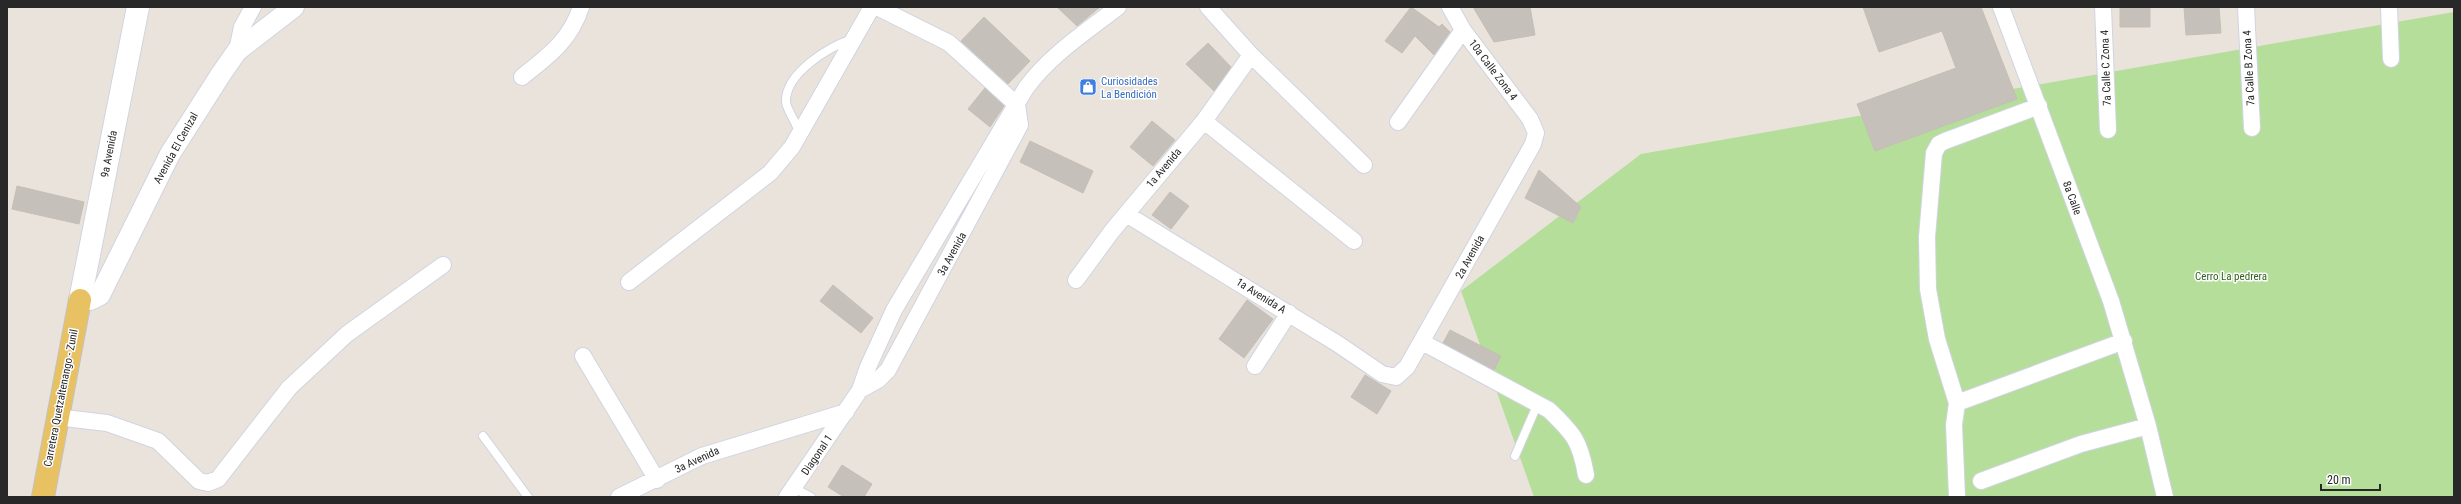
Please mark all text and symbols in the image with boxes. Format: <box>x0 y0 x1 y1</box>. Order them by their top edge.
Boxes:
street label: 7a Calle C Zona 4 <box>2098 29 2114 106</box>
street label: 7a Calle B Zona 4 <box>2240 29 2257 106</box>
street label: 10a Calle Zona 4 <box>1466 37 1520 103</box>
place label: Curiosidades La Bendición <box>1101 75 1158 101</box>
shop icon: Curiosidades La Bendición <box>1078 77 1098 97</box>
street label: Avenida El Cenizal <box>151 110 201 186</box>
street label: 9a Avenida <box>98 129 120 179</box>
street label: 1a Avenida <box>1144 146 1184 190</box>
street label: 8a Calle <box>2060 179 2084 217</box>
street label: 3a Avenida <box>935 230 969 278</box>
street label: 2a Avenida <box>1453 233 1487 281</box>
park label: Cerro La pedrera <box>2195 270 2267 283</box>
street label: 1a Avenida A <box>1234 276 1289 317</box>
street label: Carretera Quetzaltenango - Zunil <box>41 328 81 468</box>
street label: Diagonal 1 <box>799 432 835 478</box>
street label: 3a Avenida <box>673 444 721 476</box>
scale bar <box>2321 466 2380 492</box>
text: 20 m <box>2327 473 2351 487</box>

